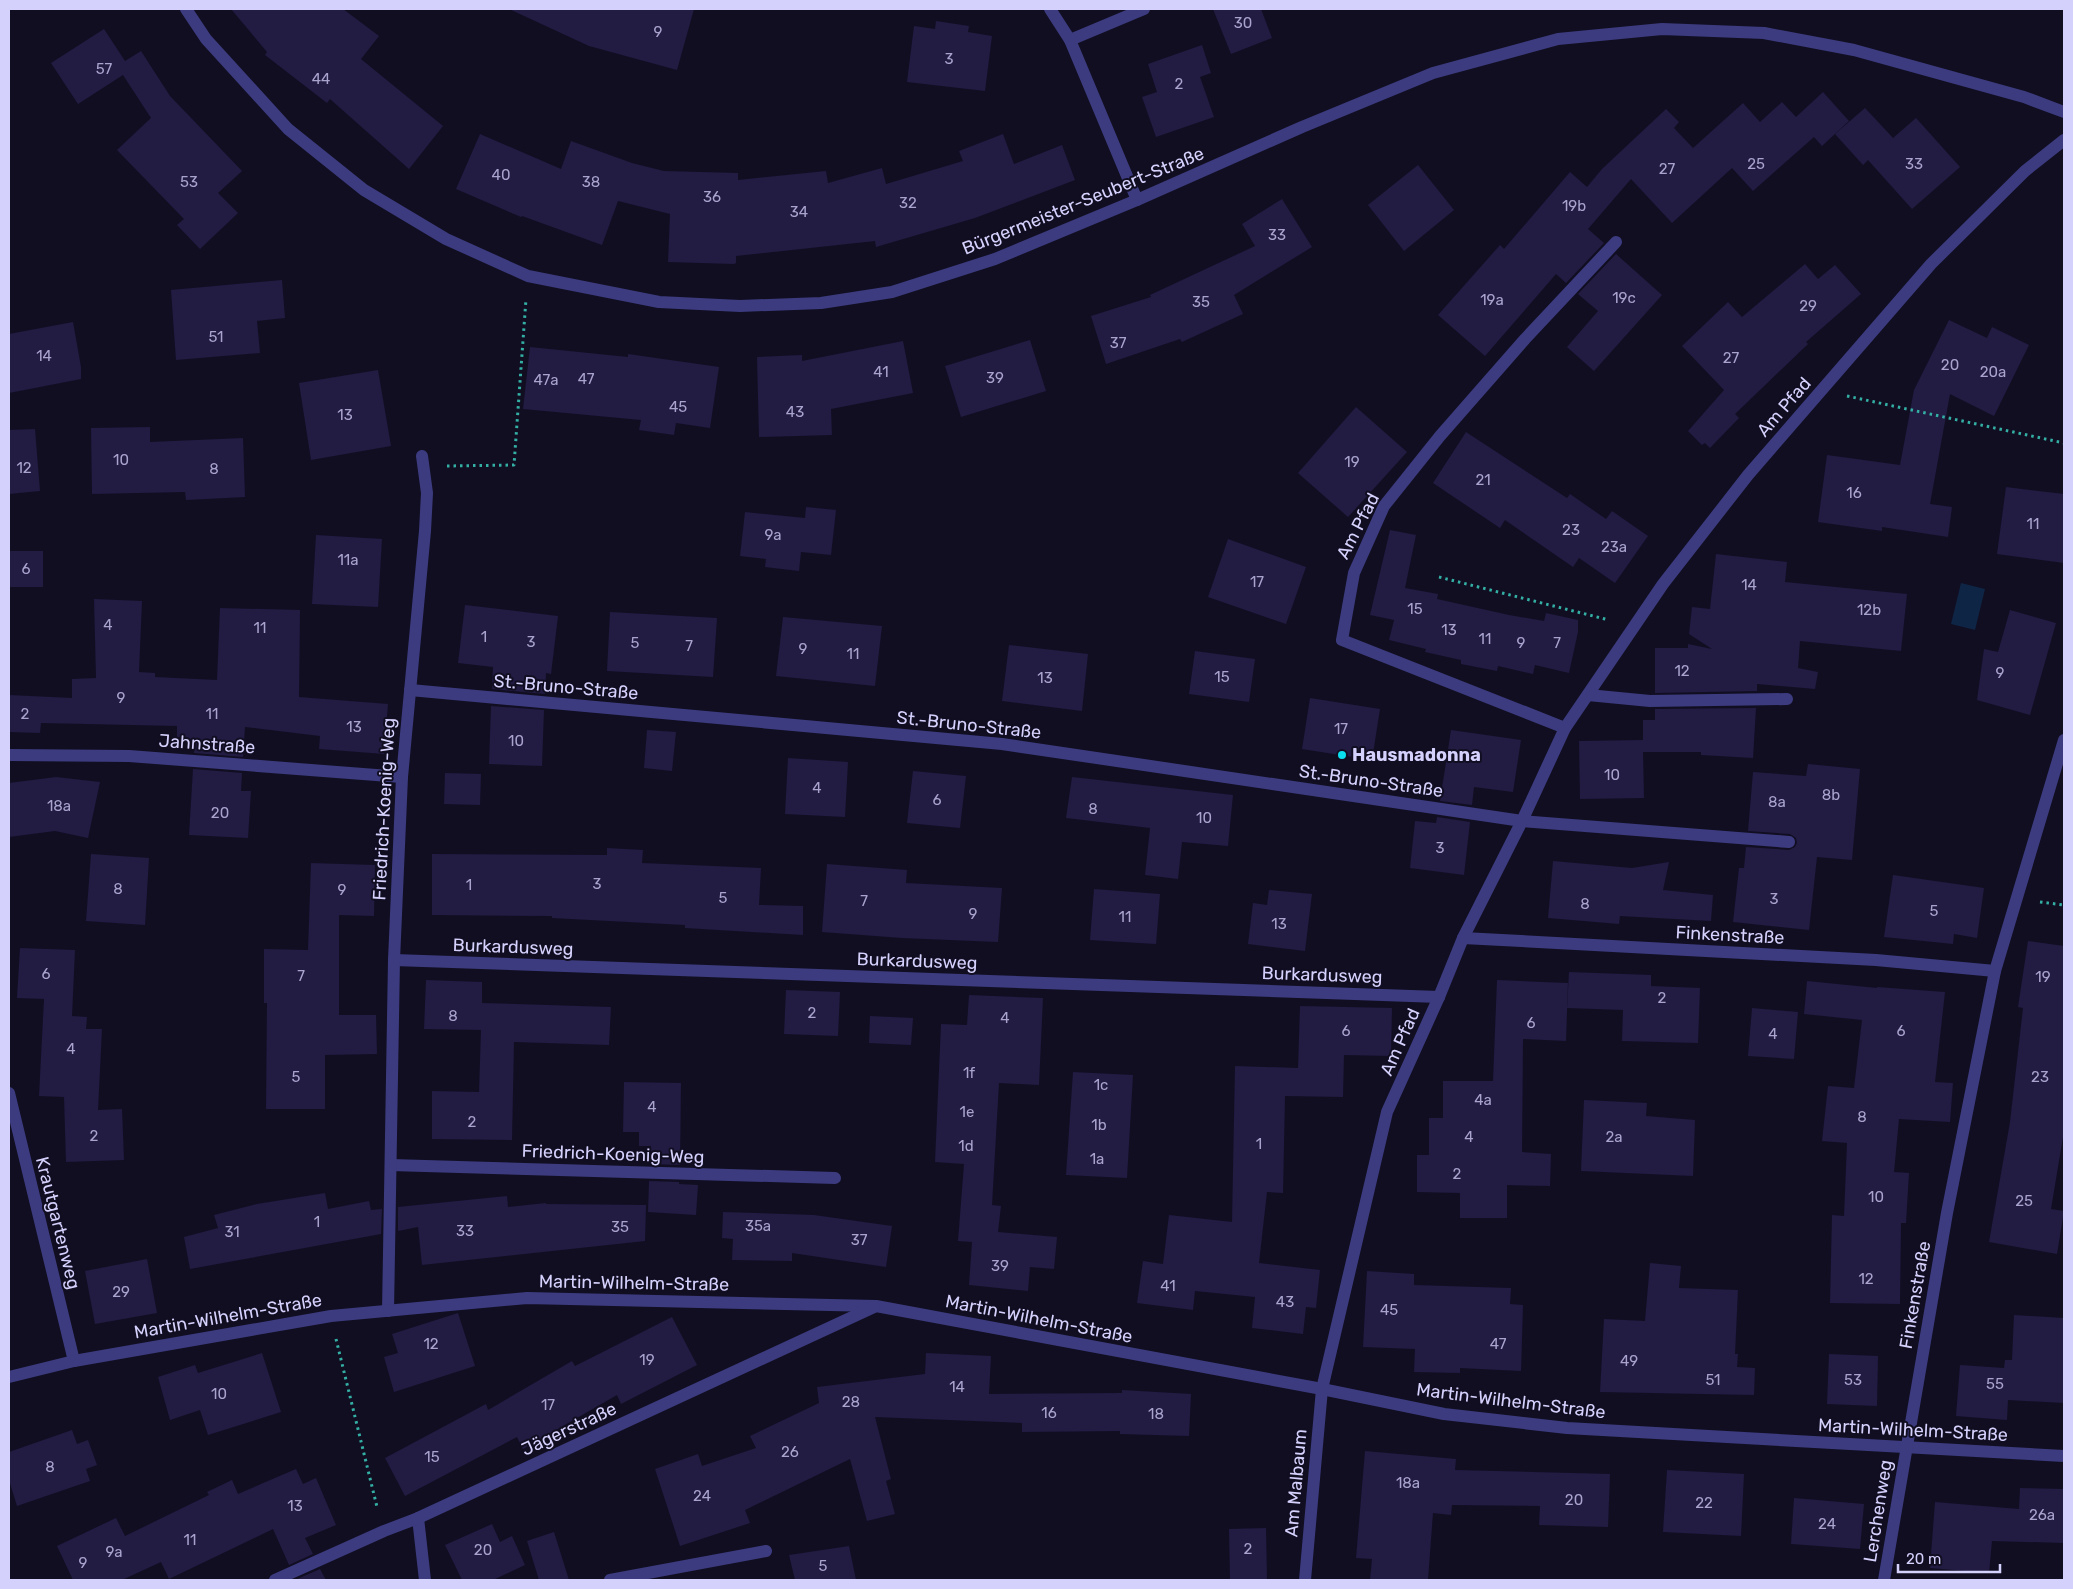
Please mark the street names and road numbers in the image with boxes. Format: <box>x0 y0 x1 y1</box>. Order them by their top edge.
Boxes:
street label: Bürgermeister-Seubert-Straße <box>959 142 1207 260</box>
street label: Am Pfad <box>1752 373 1816 441</box>
street label: Am Pfad <box>1332 489 1384 563</box>
street label: St.-Bruno-Straße <box>493 670 639 704</box>
street label: St.-Bruno-Straße <box>896 706 1042 744</box>
street label: Friedrich-Koenig-Weg <box>368 717 400 901</box>
street label: Jahnstraße <box>158 730 256 758</box>
street label: St.-Bruno-Straße <box>1298 760 1444 802</box>
street label: Finkenstraße <box>1675 921 1785 949</box>
street label: Burkardusweg <box>452 934 574 960</box>
street label: Burkardusweg <box>856 948 978 974</box>
street label: Burkardusweg <box>1261 962 1383 988</box>
street label: Am Pfad <box>1375 1005 1425 1079</box>
street label: Friedrich-Koenig-Weg <box>521 1140 705 1168</box>
street label: Krautgartenweg <box>31 1154 85 1292</box>
street label: Finkenstraße <box>1895 1239 1935 1351</box>
street label: Martin-Wilhelm-Straße <box>539 1270 729 1296</box>
street label: Martin-Wilhelm-Straße <box>132 1289 324 1343</box>
street label: Martin-Wilhelm-Straße <box>944 1290 1134 1348</box>
street label: Martin-Wilhelm-Straße <box>1415 1378 1607 1424</box>
street label: Jägerstraße <box>518 1397 620 1461</box>
street label: Martin-Wilhelm-Straße <box>1817 1414 2009 1446</box>
street label: Am Malbaum <box>1280 1428 1312 1538</box>
street label: Lerchenweg <box>1859 1458 1897 1564</box>

